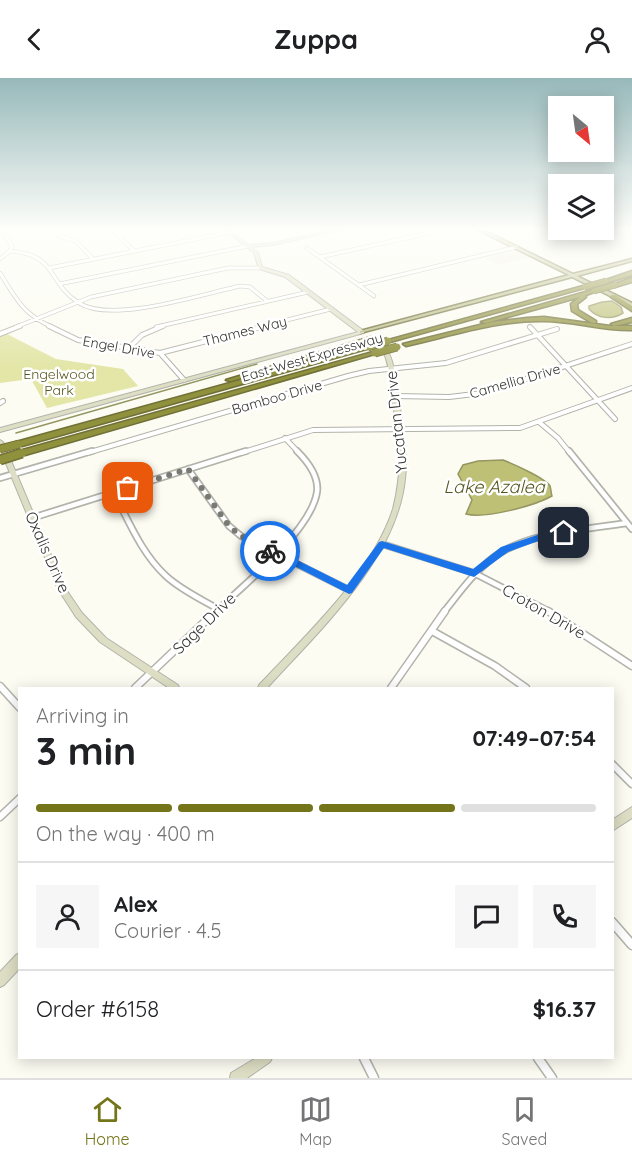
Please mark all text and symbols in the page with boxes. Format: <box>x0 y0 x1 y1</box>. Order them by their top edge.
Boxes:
text: Zuppa <box>274 22 358 56</box>
icon: back <box>18 23 51 56</box>
icon: person <box>581 23 614 56</box>
north arrow <box>548 96 614 162</box>
map controls <box>548 96 614 240</box>
button: layers <box>548 174 614 240</box>
street label: Thames Way <box>201 312 289 350</box>
street label: East-West Expressway <box>239 328 385 386</box>
street label: Engel Drive <box>81 332 157 362</box>
street label: Camellia Drive <box>467 359 563 403</box>
park label: Engelwood Park <box>23 365 95 399</box>
street label: Yucatan Drive <box>381 370 411 474</box>
street label: Bamboo Drive <box>230 375 324 419</box>
pin <box>102 462 153 513</box>
icon: bag <box>111 471 144 504</box>
water label: Lake Azalea <box>443 475 546 498</box>
pin <box>538 507 589 558</box>
street label: Oxalis Drive <box>21 508 75 596</box>
icon: home <box>547 516 580 549</box>
courier <box>240 521 300 581</box>
icon: bike <box>254 535 287 568</box>
street label: Croton Drive <box>499 579 589 643</box>
street label: Sage Drive <box>168 588 240 658</box>
text: Arriving in <box>36 703 129 728</box>
text: 07:49–07:54 <box>473 724 596 752</box>
text: 3 min <box>36 726 136 775</box>
text: On the way · 400 m <box>36 821 215 846</box>
button: person <box>36 885 99 948</box>
button: chat <box>455 885 518 948</box>
button: phone <box>533 885 596 948</box>
text: Alex <box>114 890 157 918</box>
text: Courier · 4.5 <box>114 918 221 943</box>
text: Order #6158 <box>36 995 159 1023</box>
text: $16.37 <box>533 995 596 1023</box>
tab: Home <box>85 1093 130 1149</box>
tab: Map <box>299 1093 332 1149</box>
tab: Saved <box>502 1093 547 1149</box>

